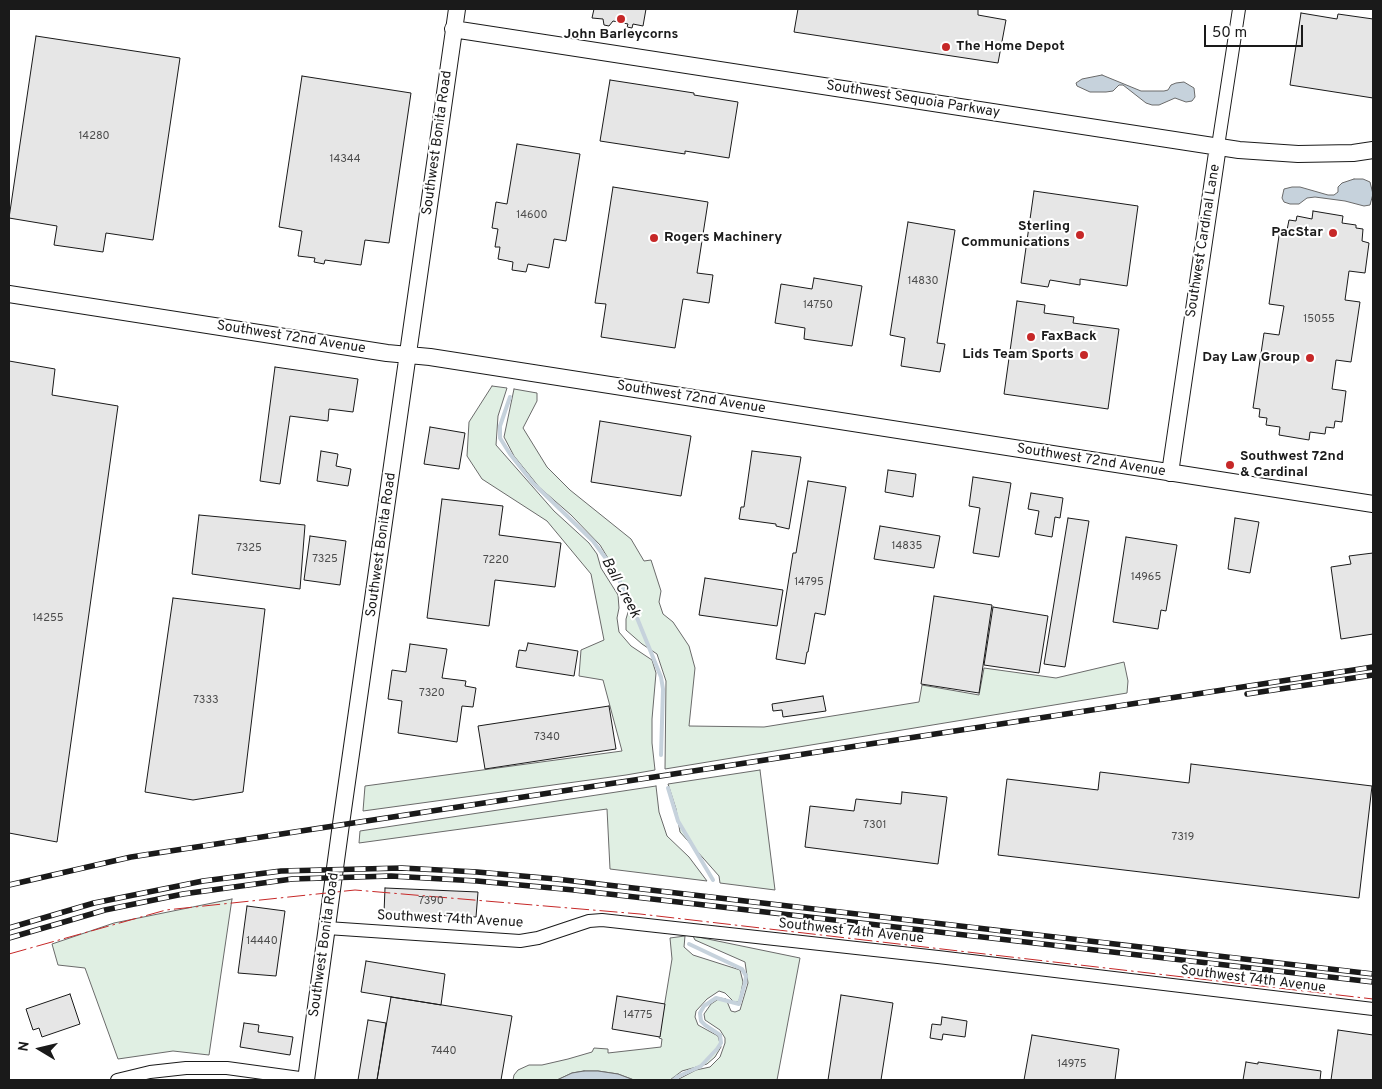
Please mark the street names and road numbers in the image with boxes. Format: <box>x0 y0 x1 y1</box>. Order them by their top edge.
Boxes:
street label: Southwest Bonita Road <box>420 70 456 216</box>
street label: Southwest Sequoia Parkway <box>825 78 1001 122</box>
street label: Southwest Cardinal Lane <box>1184 163 1224 319</box>
street label: Southwest 72nd Avenue <box>215 318 367 358</box>
street label: Southwest 72nd Avenue <box>615 378 767 418</box>
street label: Southwest 72nd Avenue <box>1015 441 1167 481</box>
street label: Southwest Bonita Road <box>364 472 400 618</box>
street label: Southwest Bonita Road <box>307 872 343 1018</box>
street label: Southwest 74th Avenue <box>376 908 524 932</box>
street label: Southwest 74th Avenue <box>777 916 925 948</box>
street label: Southwest 74th Avenue <box>1179 963 1327 997</box>

